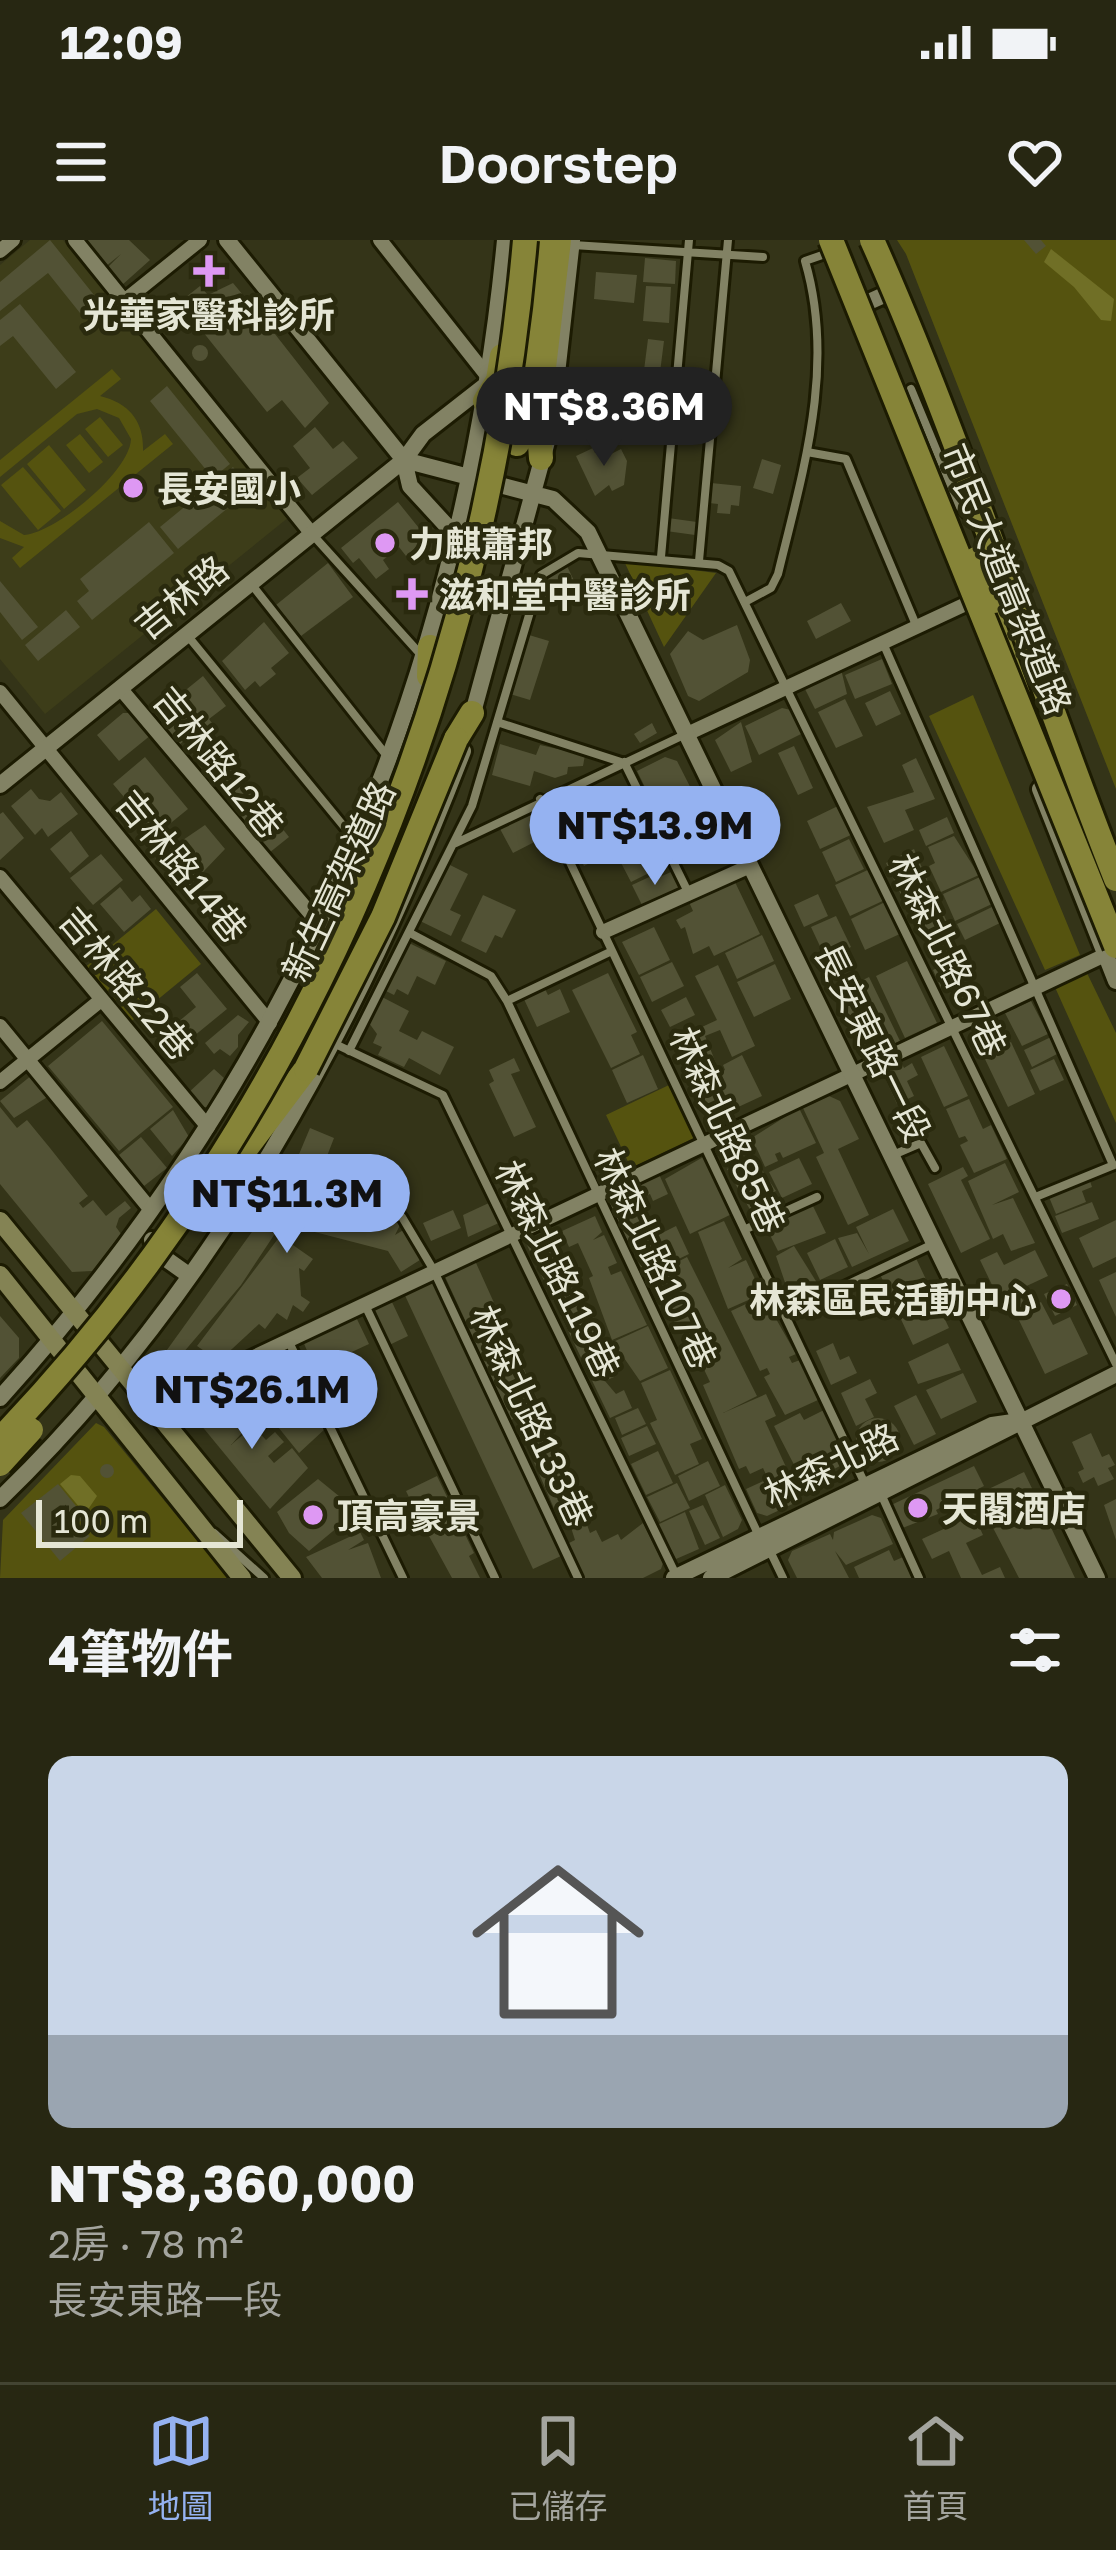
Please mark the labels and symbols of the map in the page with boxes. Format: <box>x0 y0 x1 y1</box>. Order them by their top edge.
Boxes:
marker: 光華家醫科診所 <box>193 255 225 287</box>
place label: 光華家醫科診所 <box>83 293 335 336</box>
pin: NT$8.36M <box>480 367 728 469</box>
street label: 市民大道高架道路 <box>933 437 1081 721</box>
place label: 長安國小 <box>157 467 301 510</box>
marker: 長安國小 <box>120 475 146 501</box>
place label: 力麒蕭邦 <box>409 522 553 565</box>
marker: 力麒蕭邦 <box>372 530 398 556</box>
street label: 吉林路 <box>125 546 237 648</box>
place label: 滋和堂中醫診所 <box>439 573 691 616</box>
marker: 滋和堂中醫診所 <box>396 578 428 610</box>
street label: 吉林路12巷 <box>145 678 293 846</box>
street label: 新生高架道路 <box>273 774 403 988</box>
street label: 吉林路14巷 <box>108 781 256 951</box>
pin: NT$13.9M <box>531 786 779 888</box>
street label: 林森北路67巷 <box>880 846 1016 1064</box>
street label: 吉林路22巷 <box>51 898 203 1068</box>
street label: 長安東路一段 <box>806 935 940 1149</box>
street label: 林森北路85巷 <box>661 1020 795 1240</box>
street label: 林森北路107巷 <box>586 1141 726 1375</box>
street label: 林森北路119巷 <box>487 1153 629 1385</box>
pin: NT$11.3M <box>163 1154 411 1256</box>
place label: 林森區民活動中心 <box>749 1278 1037 1321</box>
marker: 林森區民活動中心 <box>1048 1286 1074 1312</box>
street label: 林森北路133巷 <box>462 1298 602 1534</box>
pin: NT$26.1M <box>128 1350 376 1452</box>
street label: 林森北路 <box>757 1414 905 1516</box>
place label: 天閣酒店 <box>942 1487 1086 1530</box>
scale bar <box>36 1494 243 1547</box>
place label: 頂高豪景 <box>337 1494 481 1537</box>
marker: 天閣酒店 <box>905 1495 931 1521</box>
marker: 頂高豪景 <box>300 1502 326 1528</box>

